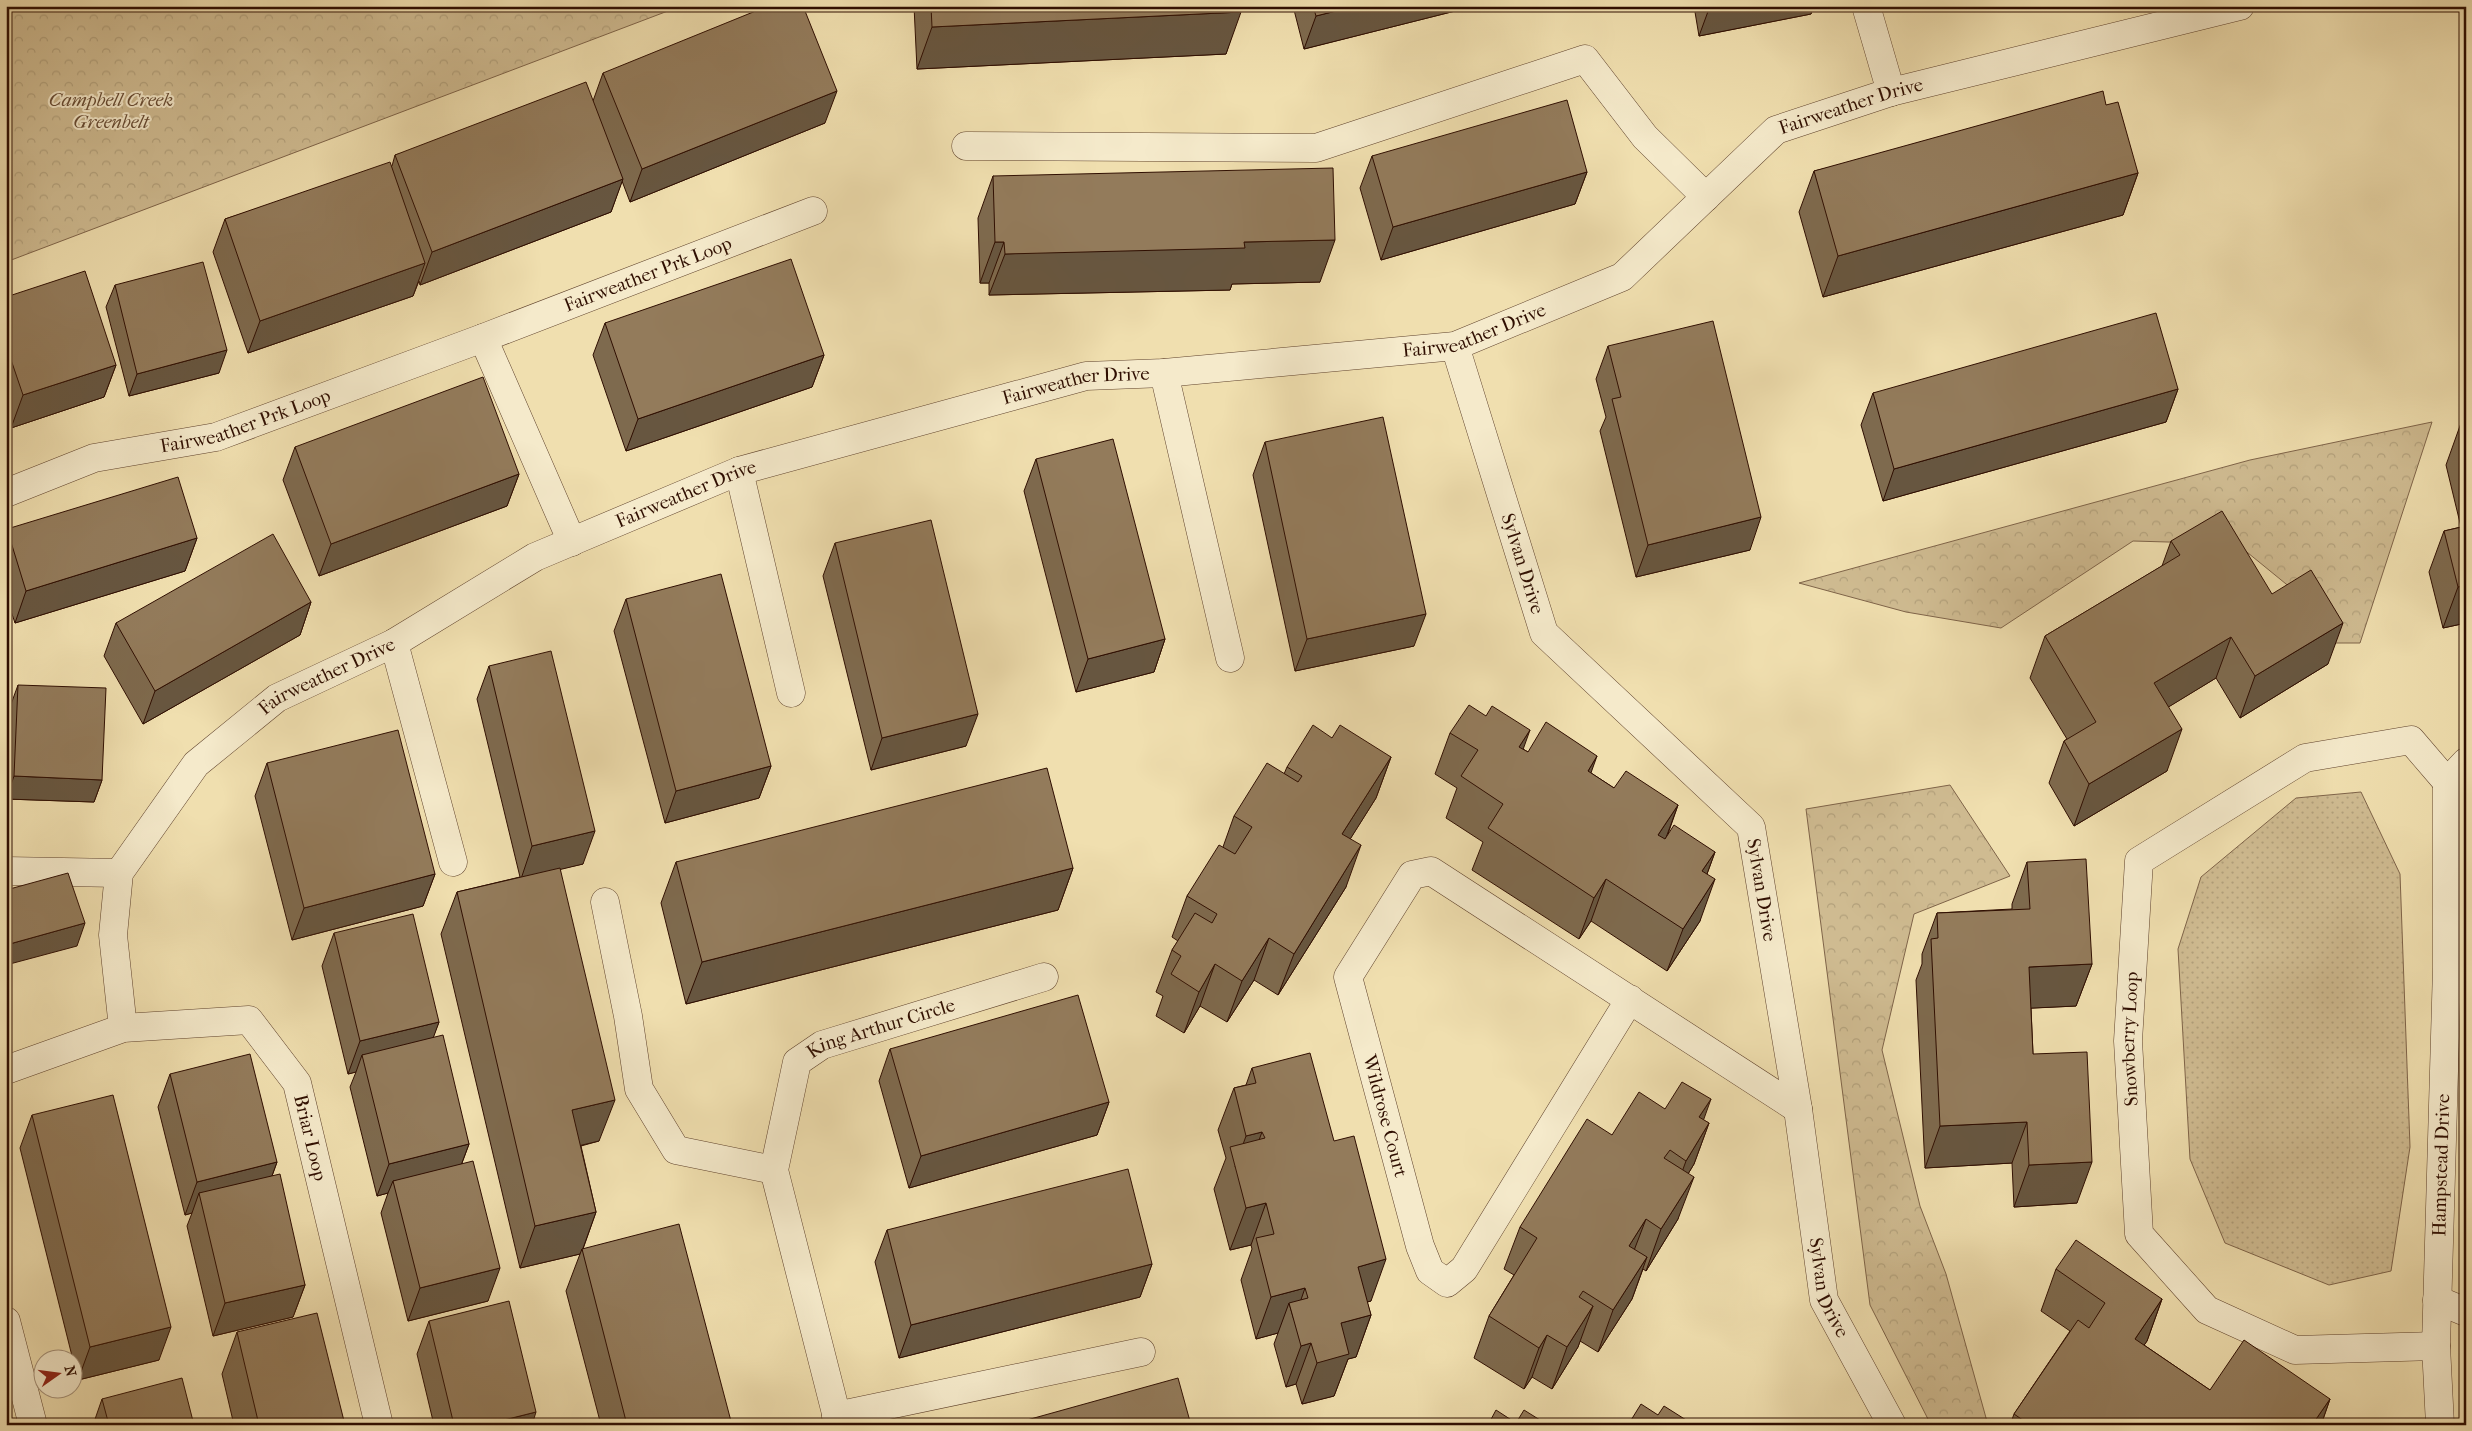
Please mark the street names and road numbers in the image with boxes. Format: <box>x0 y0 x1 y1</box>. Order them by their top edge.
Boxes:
street label: Fairweather Drive <box>1776 73 1925 139</box>
street label: Fairweather Prk Loop <box>561 232 735 317</box>
street label: Fairweather Drive <box>1401 299 1549 362</box>
street label: Fairweather Drive <box>1000 363 1150 409</box>
street label: Fairweather Prk Loop <box>158 384 334 457</box>
street label: Fairweather Drive <box>612 456 759 533</box>
street label: Sylvan Drive <box>1497 511 1548 617</box>
street label: Fairweather Drive <box>254 633 399 720</box>
street label: Sylvan Drive <box>1742 837 1781 943</box>
street label: Snowberry Loop <box>2117 971 2143 1107</box>
street label: King Arthur Circle <box>803 994 958 1063</box>
street label: Wildrose Court <box>1358 1051 1412 1180</box>
street label: Briar Loop <box>289 1092 331 1183</box>
street label: Hampstead Drive <box>2428 1093 2454 1237</box>
street label: Sylvan Drive <box>1805 1236 1853 1342</box>

